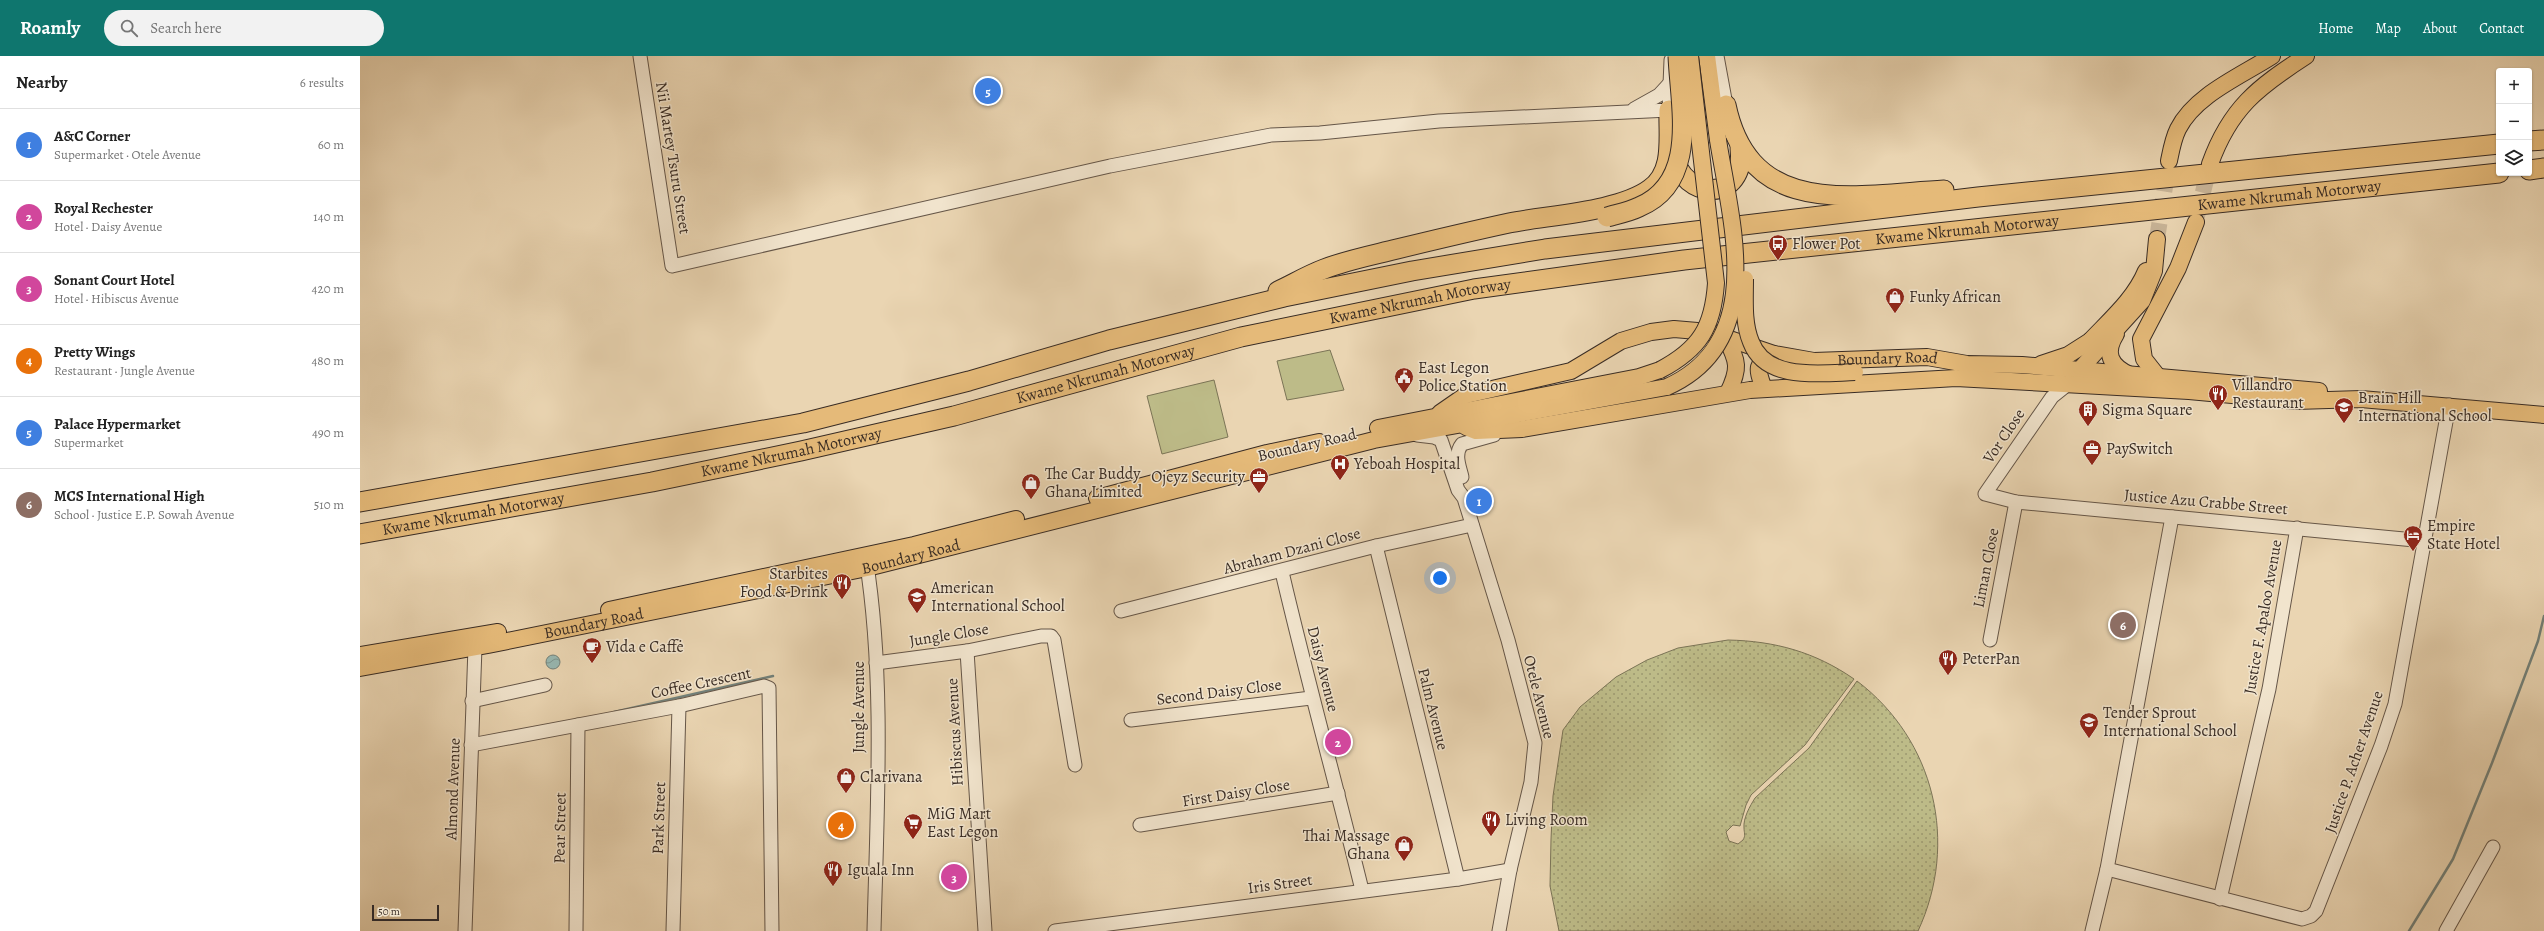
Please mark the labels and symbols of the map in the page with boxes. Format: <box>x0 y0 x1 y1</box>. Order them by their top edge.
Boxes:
pin: 5 <box>975 76 1001 106</box>
street label: Nii Martey Tsuru Street <box>650 80 696 236</box>
street label: Kwame Nkrumah Motorway <box>2196 175 2383 216</box>
street label: Kwame Nkrumah Motorway <box>1874 209 2061 251</box>
bus stop icon: Flower Pot <box>1767 233 1789 261</box>
place label: Flower Pot <box>1792 233 1861 255</box>
street label: Kwame Nkrumah Motorway <box>1327 273 1513 330</box>
shop icon: Funky African <box>1884 286 1906 314</box>
place label: Funky African <box>1909 286 2001 308</box>
street label: Kwame Nkrumah Motorway <box>1014 339 1198 409</box>
street label: Boundary Road <box>1837 346 1940 371</box>
place label: East Legon Police Station <box>1418 357 1507 397</box>
public building icon: East Legon Police Station <box>1393 366 1415 394</box>
place label: Villandro Restaurant <box>2231 374 2304 414</box>
restaurant icon: Villandro Restaurant <box>2207 383 2229 411</box>
place label: Brain Hill International School <box>2358 387 2492 427</box>
school or university icon: Brain Hill International School <box>2333 396 2355 424</box>
building icon: Sigma Square <box>2077 399 2099 427</box>
place label: Sigma Square <box>2102 399 2192 421</box>
street label: Vor Close <box>1977 404 2030 468</box>
street label: Kwame Nkrumah Motorway <box>699 422 885 483</box>
street label: Boundary Road <box>1255 423 1359 467</box>
office icon: PaySwitch <box>2081 438 2103 466</box>
place label: PaySwitch <box>2106 438 2173 460</box>
hospital icon: Yeboah Hospital <box>1329 453 1351 481</box>
place label: Yeboah Hospital <box>1353 453 1460 475</box>
place label: The Car Buddy Ghana Limited <box>1045 463 1143 503</box>
place label: Ojeyz Security <box>1151 466 1246 488</box>
office icon: Ojeyz Security <box>1248 466 1270 494</box>
shop icon: The Car Buddy Ghana Limited <box>1020 472 1042 500</box>
street label: Justice Azu Crabbe Street <box>2123 484 2289 520</box>
pin: 1 <box>1466 486 1492 516</box>
street label: Kwame Nkrumah Motorway <box>380 487 567 541</box>
place label: Empire State Hotel <box>2427 515 2500 555</box>
street label: Abraham Dzani Close <box>1220 522 1363 580</box>
hotel icon: Empire State Hotel <box>2402 524 2424 552</box>
street label: Liman Close <box>1967 526 2005 610</box>
street label: Boundary Road <box>860 534 963 580</box>
street label: Justice F. Apaloo Avenue <box>2239 538 2287 696</box>
place label: Starbites Food & Drink <box>740 563 828 603</box>
your location <box>1430 568 1450 588</box>
restaurant icon: Starbites Food & Drink <box>831 572 853 600</box>
place label: American International School <box>930 577 1065 617</box>
school or university icon: American International School <box>906 586 928 614</box>
street label: Boundary Road <box>542 603 646 644</box>
pin: 6 <box>2110 610 2136 640</box>
street label: Jungle Close <box>908 618 990 652</box>
street label: Daisy Avenue <box>1302 624 1344 714</box>
cafe icon: Vida e Caffė <box>581 636 603 664</box>
place label: Vida e Caffė <box>605 636 684 658</box>
restaurant icon: PeterPan <box>1937 648 1959 676</box>
place label: PeterPan <box>1962 648 2020 670</box>
street label: Otele Avenue <box>1518 653 1560 741</box>
street label: Jungle Avenue <box>848 661 870 753</box>
street label: Coffee Crescent <box>649 662 753 704</box>
street label: Palm Avenue <box>1412 666 1454 752</box>
street label: Second Daisy Close <box>1155 673 1283 711</box>
street label: Hibiscus Avenue <box>941 677 969 787</box>
street label: Justice P. Acher Avenue <box>2319 688 2389 836</box>
place label: Tender Sprout International School <box>2103 702 2237 742</box>
school or university icon: Tender Sprout International School <box>2078 711 2100 739</box>
pin: 2 <box>1325 727 1351 757</box>
street label: Almond Avenue <box>440 737 466 842</box>
shop icon: Clarivana <box>835 766 857 794</box>
place label: Clarivana <box>860 766 923 788</box>
street label: First Daisy Close <box>1181 774 1291 812</box>
street label: Park Street <box>647 781 671 855</box>
street label: Pear Street <box>548 792 572 864</box>
place label: MiG Mart East Legon <box>927 803 999 843</box>
restaurant icon: Living Room <box>1480 809 1502 837</box>
place label: Living Room <box>1505 809 1588 831</box>
pin: 4 <box>828 810 854 840</box>
supermarket icon: MiG Mart East Legon <box>902 812 924 840</box>
place label: Thai Massage Ghana <box>1303 825 1391 865</box>
shop icon: Thai Massage Ghana <box>1393 834 1415 862</box>
restaurant icon: Iguala Inn <box>822 859 844 887</box>
place label: Iguala Inn <box>847 859 914 881</box>
pin: 3 <box>941 862 967 892</box>
street label: Iris Street <box>1246 869 1314 899</box>
scale bar <box>372 903 439 922</box>

